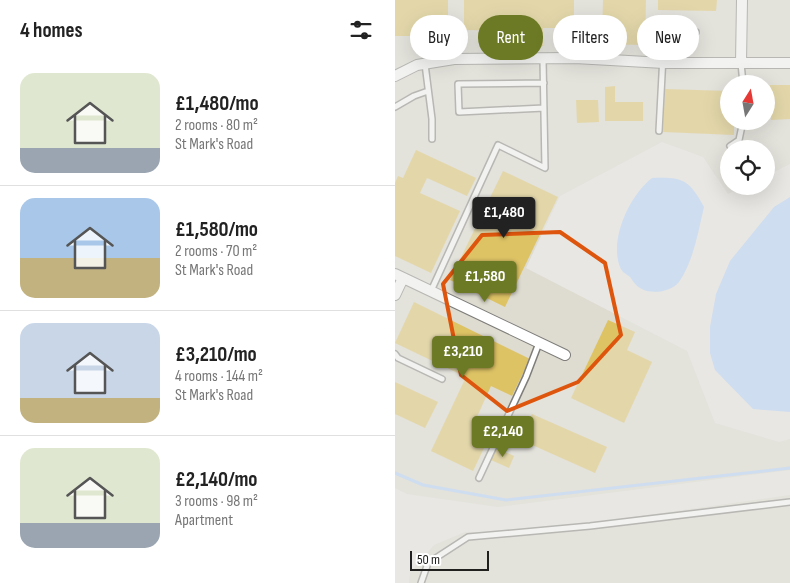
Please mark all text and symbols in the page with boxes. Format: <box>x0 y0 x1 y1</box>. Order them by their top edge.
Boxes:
chip: Buy <box>410 15 468 60</box>
chip: Rent <box>478 15 543 60</box>
chip: Filters <box>553 15 627 60</box>
chip: New <box>637 15 699 60</box>
icon: filters <box>347 16 375 44</box>
text: 4 homes <box>20 18 83 43</box>
north arrow <box>720 75 775 130</box>
map controls <box>720 75 775 195</box>
text: £1,480/mo <box>175 91 259 116</box>
icon: home <box>60 93 120 153</box>
text: 2 rooms · 80 m² <box>175 116 258 135</box>
text: St Mark's Road <box>175 135 253 154</box>
button: locate <box>720 140 775 195</box>
pin: £1,480 <box>463 196 545 239</box>
text: £1,480 <box>483 203 525 222</box>
text: £1,580/mo <box>175 217 258 242</box>
icon: home <box>60 218 120 278</box>
text: 2 rooms · 70 m² <box>175 242 257 261</box>
pin: £1,580 <box>444 260 526 303</box>
text: St Mark's Road <box>175 261 253 280</box>
text: £1,580 <box>465 267 505 286</box>
pin: £3,210 <box>422 336 504 378</box>
text: £3,210/mo <box>175 342 257 367</box>
text: £3,210 <box>443 342 483 361</box>
icon: home <box>60 343 120 403</box>
text: 4 rooms · 144 m² <box>175 367 263 386</box>
text: St Mark's Road <box>175 386 253 405</box>
pin: £2,140 <box>462 416 544 458</box>
text: £2,140 <box>483 422 523 441</box>
text: £2,140/mo <box>175 467 257 492</box>
icon: home <box>60 468 120 528</box>
text: 3 rooms · 98 m² <box>175 492 258 511</box>
text: Apartment <box>175 511 233 530</box>
scale bar <box>410 548 489 571</box>
text: 50 m <box>417 551 440 568</box>

